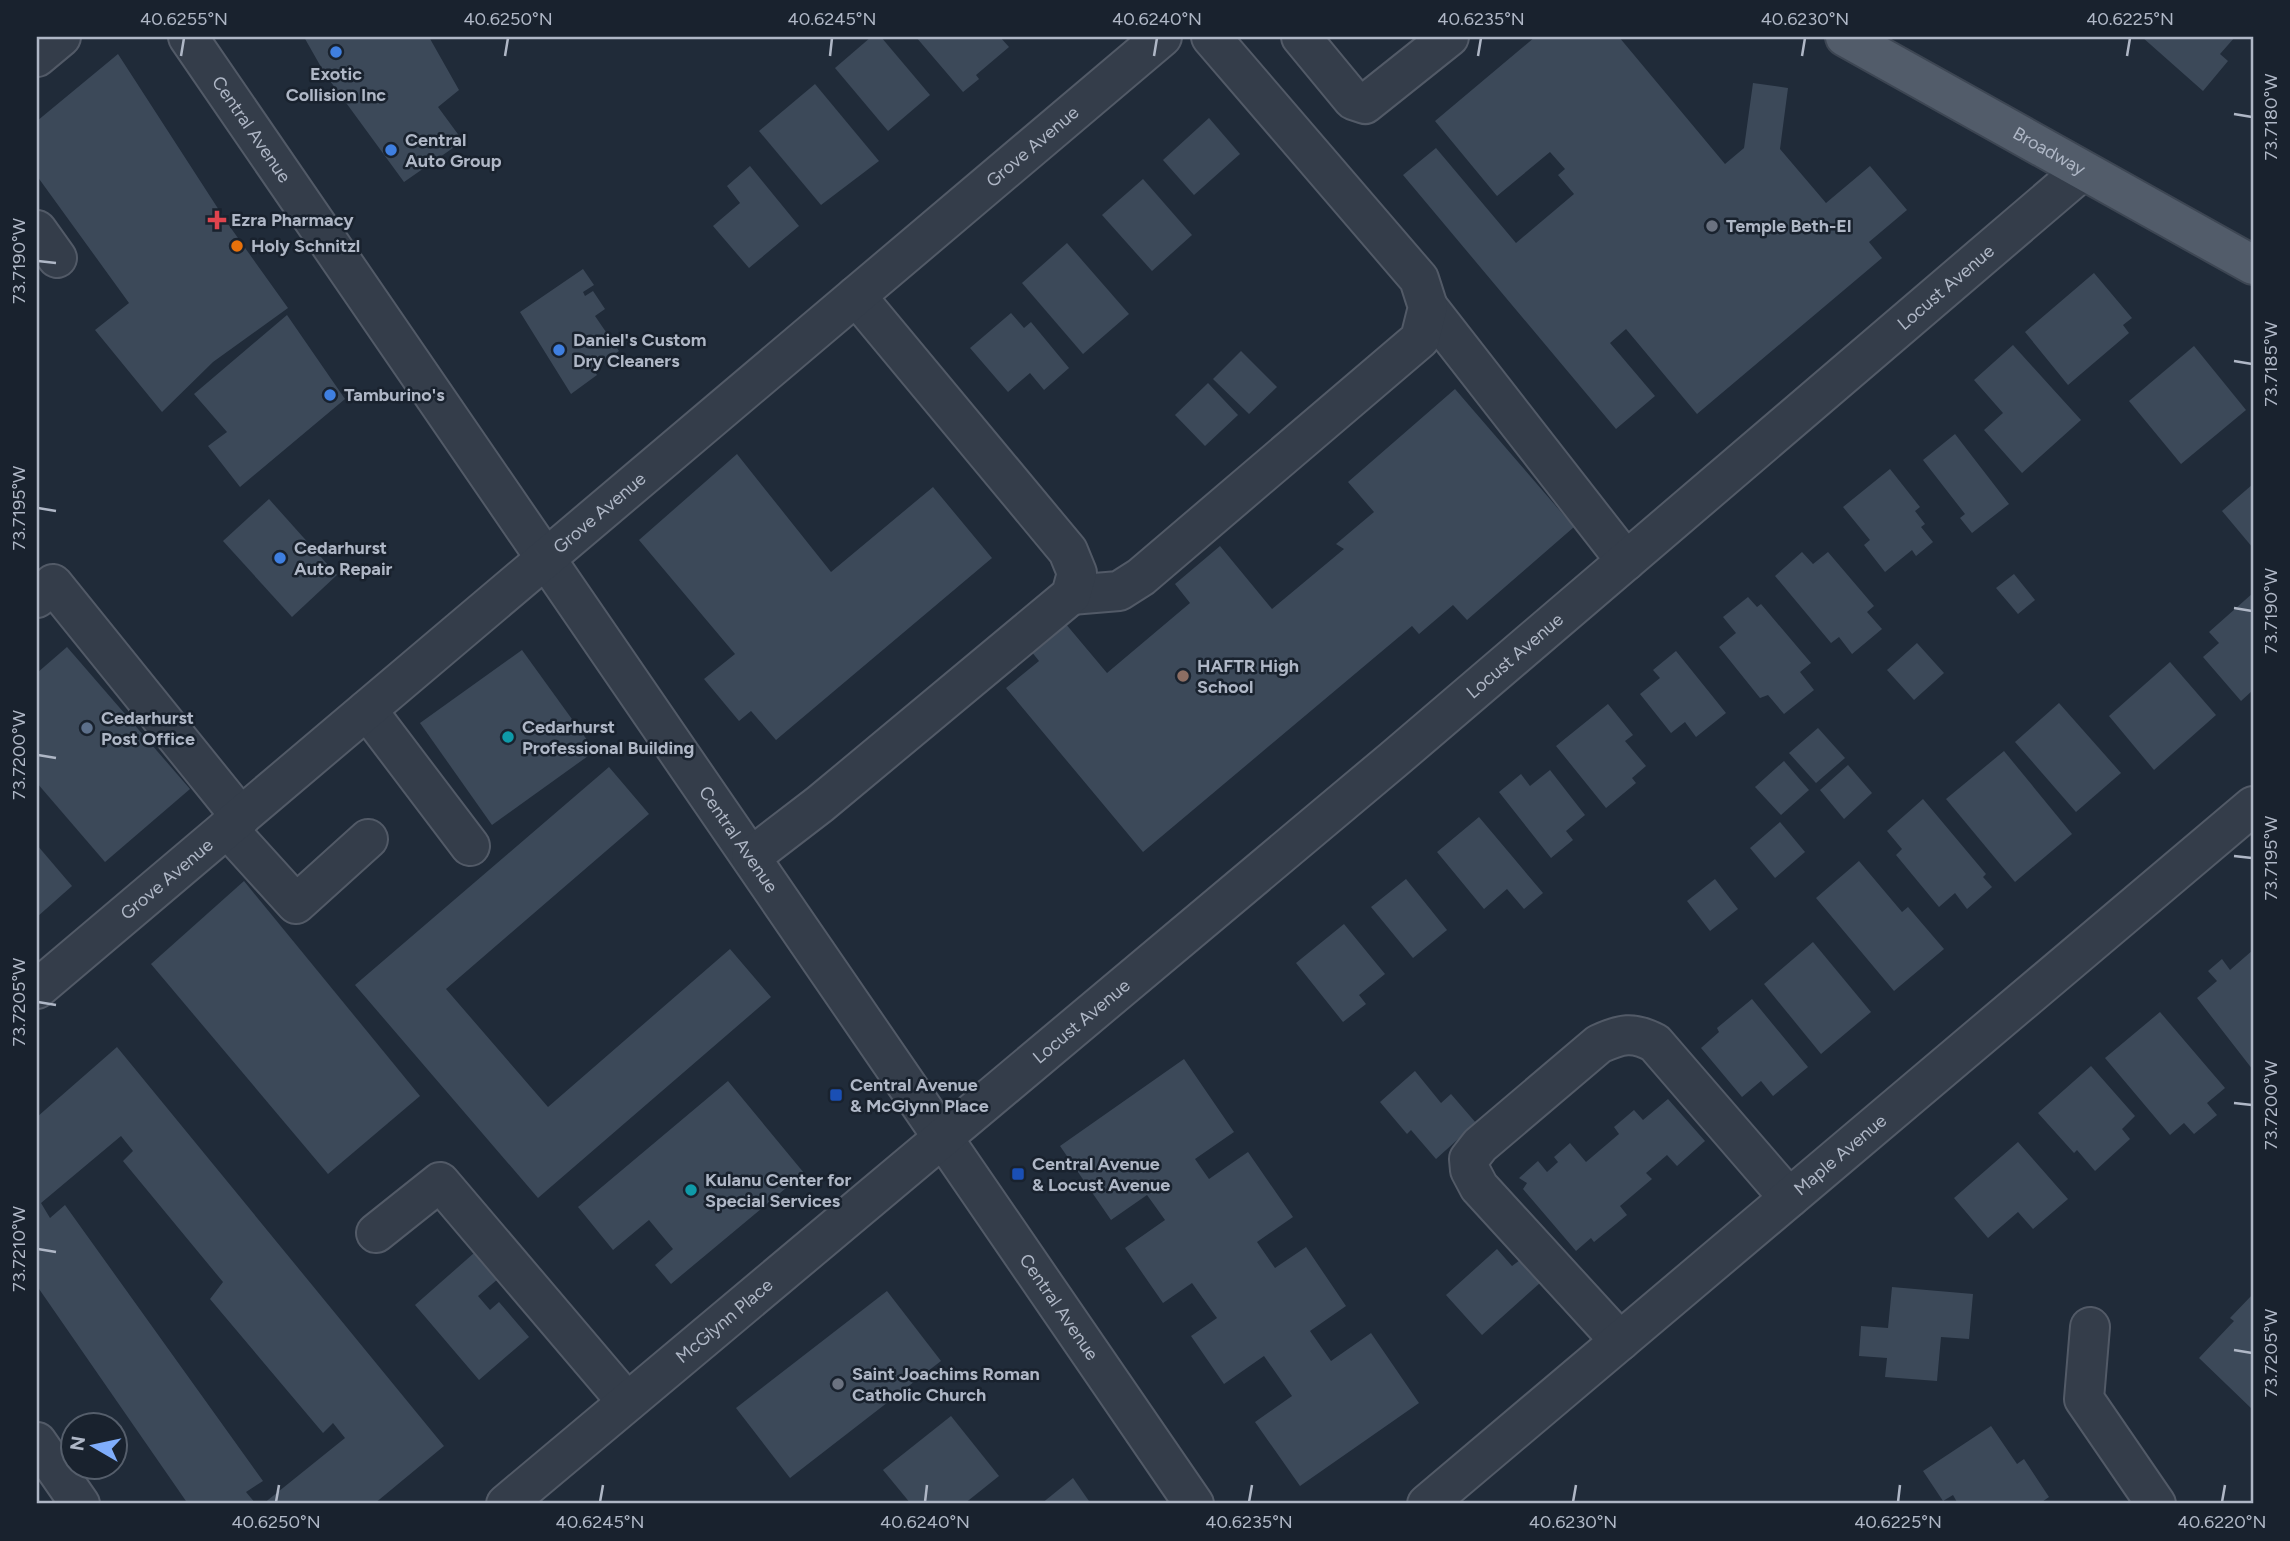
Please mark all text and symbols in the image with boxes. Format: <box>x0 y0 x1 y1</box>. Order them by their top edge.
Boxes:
text: 40.6255°N <box>140 8 228 30</box>
text: 40.6250°N <box>463 8 553 30</box>
text: 40.6245°N <box>788 8 876 30</box>
text: 40.6240°N <box>1112 8 1202 30</box>
text: 40.6235°N <box>1437 8 1525 30</box>
text: 40.6230°N <box>1761 8 1849 30</box>
text: 40.6225°N <box>2086 8 2174 30</box>
marker: Exotic Collision Inc <box>328 44 344 60</box>
place label: Exotic Collision Inc <box>286 63 386 106</box>
street label: Central Avenue <box>207 72 296 187</box>
text: 73.7180°W <box>2260 73 2282 160</box>
street label: Grove Avenue <box>982 101 1083 192</box>
street label: Broadway <box>2009 122 2090 180</box>
place label: Central Auto Group <box>405 129 502 172</box>
marker: Central Auto Group <box>383 142 399 158</box>
place label: Ezra Pharmacy <box>231 209 354 231</box>
marker: Ezra Pharmacy <box>209 212 225 228</box>
place label: Temple Beth-El <box>1726 215 1851 237</box>
text: 73.7190°W <box>8 217 30 304</box>
marker: Temple Beth-El <box>1704 218 1720 234</box>
place label: Holy Schnitzl <box>251 235 360 257</box>
marker: Holy Schnitzl <box>229 238 245 254</box>
street label: Locust Avenue <box>1893 240 1999 335</box>
text: 73.7185°W <box>2260 320 2282 407</box>
place label: Daniel's Custom Dry Cleaners <box>573 329 707 372</box>
marker: Daniel's Custom Dry Cleaners <box>551 342 567 358</box>
place label: Tamburino's <box>344 384 445 406</box>
marker: Tamburino's <box>322 387 338 403</box>
text: 73.7195°W <box>8 465 30 550</box>
street label: Grove Avenue <box>549 467 650 558</box>
place label: Cedarhurst Auto Repair <box>294 537 393 580</box>
marker: Cedarhurst Auto Repair <box>272 550 288 566</box>
text: 73.7190°W <box>2260 567 2282 654</box>
street label: Locust Avenue <box>1462 608 1568 703</box>
place label: HAFTR High School <box>1197 655 1299 698</box>
marker: HAFTR High School <box>1175 668 1191 684</box>
place label: Cedarhurst Post Office <box>101 707 195 750</box>
text: 73.7200°W <box>8 709 30 800</box>
place label: Cedarhurst Professional Building <box>522 716 694 759</box>
marker: Cedarhurst Post Office <box>79 720 95 736</box>
marker: Cedarhurst Professional Building <box>500 729 516 745</box>
street label: Central Avenue <box>694 782 783 897</box>
text: 73.7195°W <box>2260 815 2282 900</box>
street label: Grove Avenue <box>116 834 218 925</box>
text: 73.7205°W <box>8 957 30 1046</box>
street label: Locust Avenue <box>1028 974 1135 1068</box>
text: 73.7200°W <box>2260 1059 2282 1150</box>
place label: Central Avenue & McGlynn Place <box>850 1074 989 1117</box>
marker: Central Avenue & McGlynn Place <box>828 1087 844 1103</box>
street label: Maple Avenue <box>1790 1109 1891 1200</box>
place label: Central Avenue & Locust Avenue <box>1032 1153 1170 1196</box>
marker: Central Avenue & Locust Avenue <box>1010 1166 1026 1182</box>
place label: Kulanu Center for Special Services <box>705 1169 852 1212</box>
marker: Kulanu Center for Special Services <box>683 1182 699 1198</box>
text: 73.7210°W <box>8 1205 30 1292</box>
street label: Central Avenue <box>1015 1250 1103 1365</box>
street label: McGlynn Place <box>671 1274 777 1368</box>
text: 73.7205°W <box>2260 1308 2282 1397</box>
place label: Saint Joachims Roman Catholic Church <box>852 1363 1040 1406</box>
marker: Saint Joachims Roman Catholic Church <box>830 1376 846 1392</box>
north arrow <box>60 1412 130 1482</box>
text: N <box>65 1434 90 1452</box>
text: 40.6250°N <box>231 1511 321 1533</box>
text: 40.6245°N <box>556 1511 644 1533</box>
text: 40.6240°N <box>880 1511 970 1533</box>
text: 40.6235°N <box>1205 1511 1293 1533</box>
text: 40.6230°N <box>1529 1511 1617 1533</box>
text: 40.6225°N <box>1854 1511 1942 1533</box>
text: 40.6220°N <box>2178 1511 2266 1533</box>

